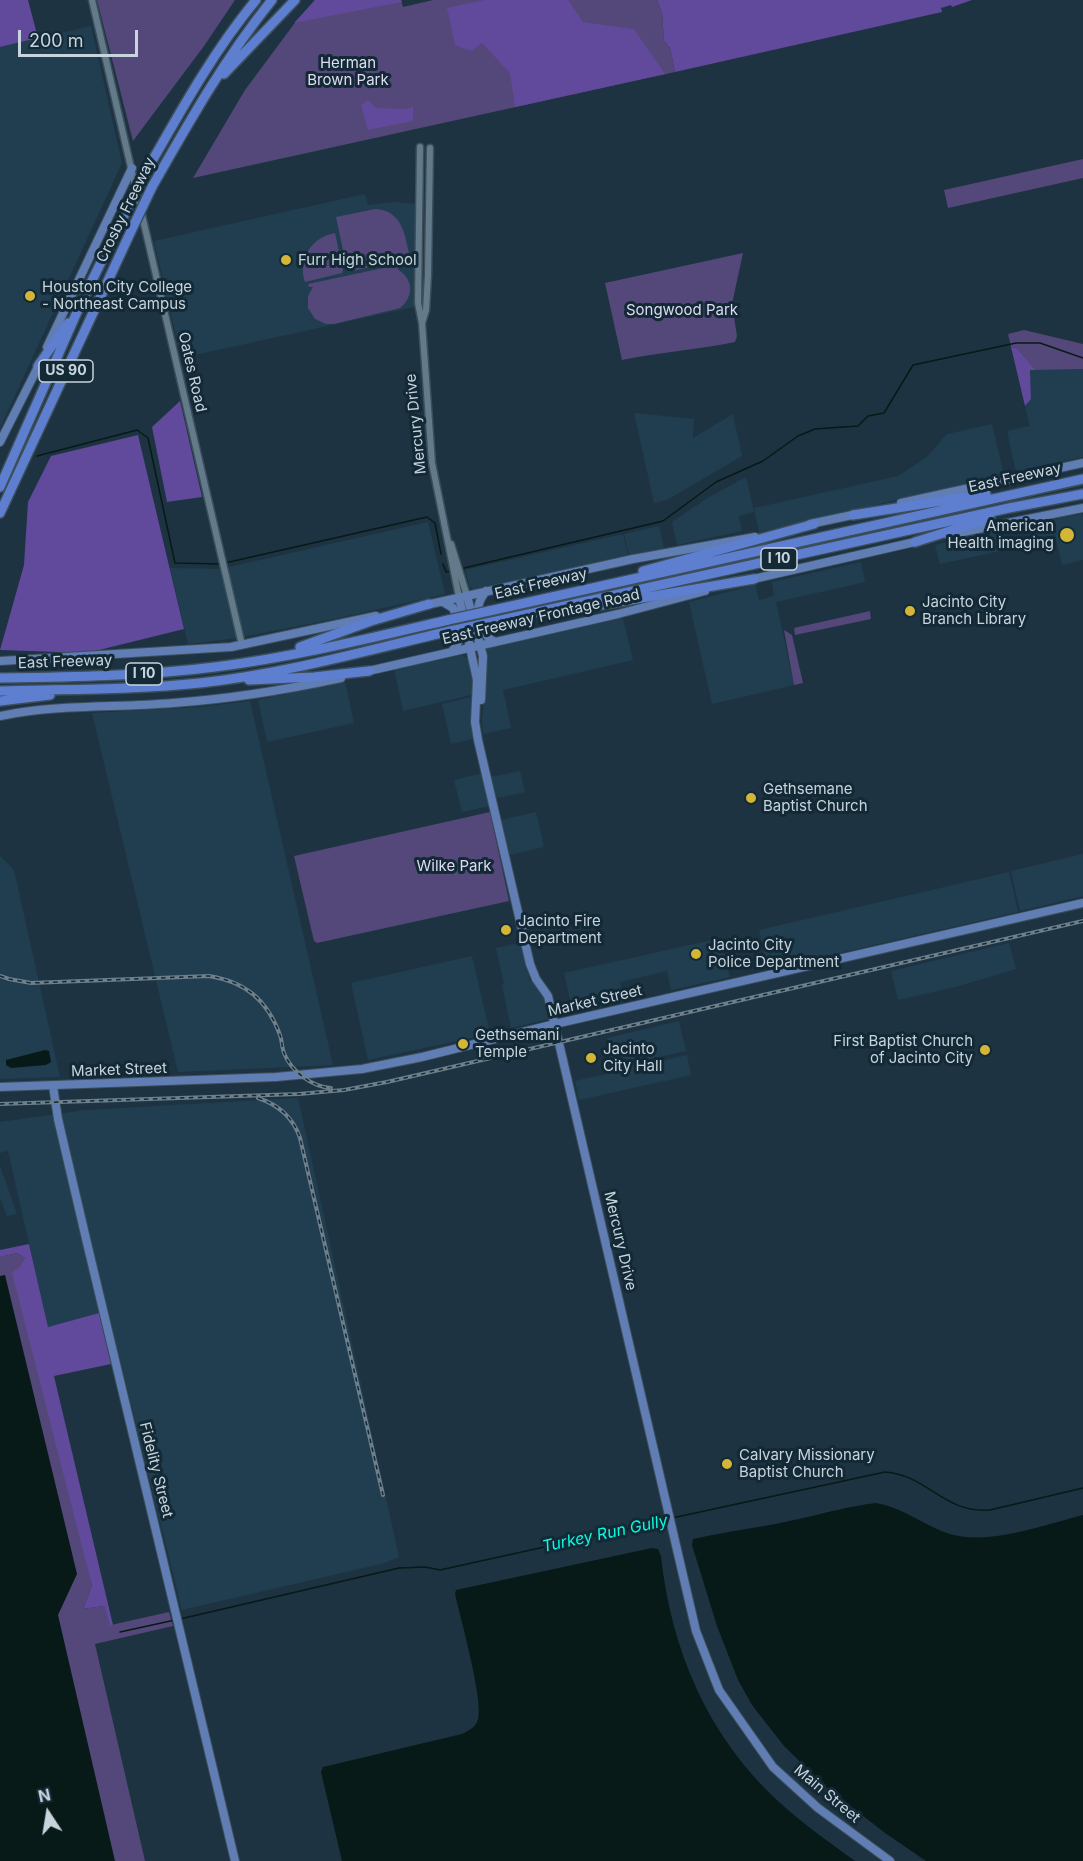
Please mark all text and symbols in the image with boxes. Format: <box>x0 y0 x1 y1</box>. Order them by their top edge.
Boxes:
scale bar <box>21 18 141 56</box>
text: 200 m <box>29 30 84 51</box>
park label: Herman Brown Park <box>307 54 389 89</box>
street label: Crosby Freeway <box>93 154 159 266</box>
place label: Furr High School <box>298 251 417 269</box>
marker: Furr High School <box>279 253 293 267</box>
place label: Houston City College - Northeast Campus <box>42 278 192 313</box>
marker: Houston City College - Northeast Campus <box>23 289 37 303</box>
park label: Songwood Park <box>626 301 738 319</box>
street label: Oates Road <box>174 330 210 414</box>
road number: US 90 <box>39 360 93 382</box>
street label: Mercury Drive <box>402 373 430 475</box>
street label: East Freeway <box>967 459 1063 497</box>
place label: American Health imaging <box>948 517 1054 552</box>
marker: American Health imaging <box>1058 526 1076 544</box>
road number: I 10 <box>761 548 797 570</box>
street label: East Freeway <box>493 565 589 603</box>
street label: East Freeway Frontage Road <box>441 586 641 648</box>
place label: Jacinto City Branch Library <box>922 593 1026 628</box>
marker: Jacinto City Branch Library <box>903 604 917 618</box>
street label: East Freeway <box>18 651 112 673</box>
road number: I 10 <box>126 663 162 685</box>
place label: Gethsemane Baptist Church <box>763 780 868 815</box>
marker: Gethsemane Baptist Church <box>744 791 758 805</box>
park label: Wilke Park <box>416 857 492 875</box>
place label: Jacinto Fire Department <box>518 912 602 947</box>
marker: Jacinto Fire Department <box>499 923 513 937</box>
place label: Jacinto City Police Department <box>708 936 839 971</box>
marker: Jacinto City Police Department <box>689 947 703 961</box>
street label: Market Street <box>546 981 644 1021</box>
place label: Gethsemani Temple <box>475 1026 559 1061</box>
place label: First Baptist Church of Jacinto City <box>833 1032 973 1067</box>
marker: Gethsemani Temple <box>456 1037 470 1051</box>
place label: Jacinto City Hall <box>603 1040 662 1075</box>
marker: First Baptist Church of Jacinto City <box>978 1043 992 1057</box>
marker: Jacinto City Hall <box>584 1051 598 1065</box>
street label: Market Street <box>71 1059 167 1081</box>
street label: Mercury Drive <box>600 1190 640 1292</box>
street label: Fidelity Street <box>135 1420 177 1520</box>
place label: Calvary Missionary Baptist Church <box>739 1446 875 1481</box>
marker: Calvary Missionary Baptist Church <box>720 1457 734 1471</box>
water label: Turkey Run Gully <box>541 1511 669 1557</box>
street label: Main Street <box>790 1761 864 1827</box>
north arrow <box>18 1783 78 1843</box>
text: N <box>36 1784 52 1806</box>

